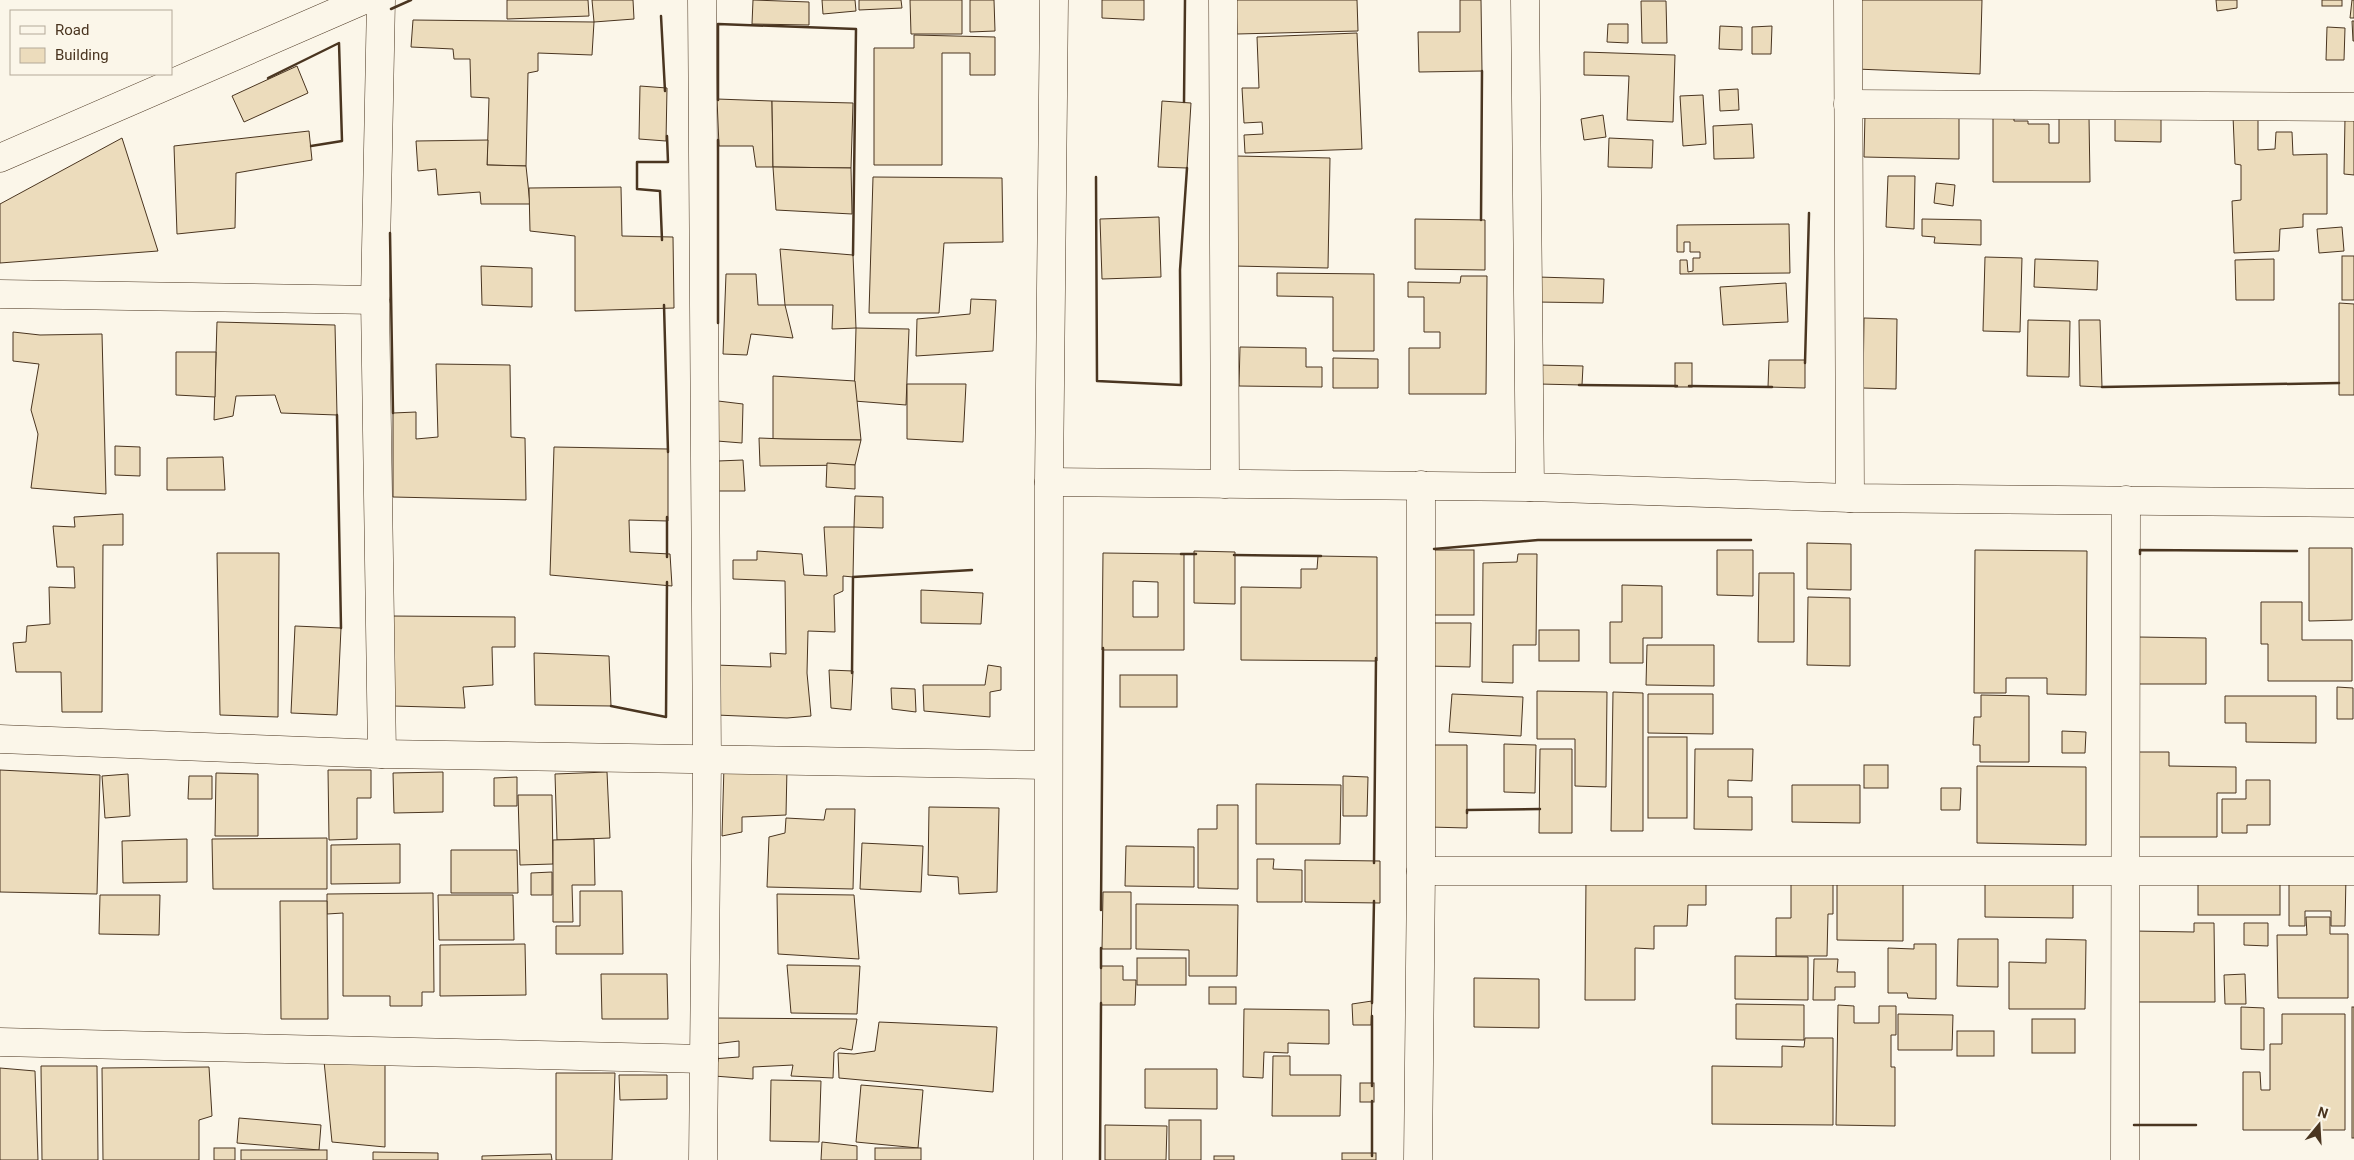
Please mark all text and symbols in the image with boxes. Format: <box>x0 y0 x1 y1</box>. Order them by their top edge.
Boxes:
legend <box>10 10 172 75</box>
text: Road <box>55 21 89 39</box>
text: Building <box>55 46 109 64</box>
north arrow <box>2294 1100 2344 1150</box>
text: N <box>2316 1103 2330 1122</box>

